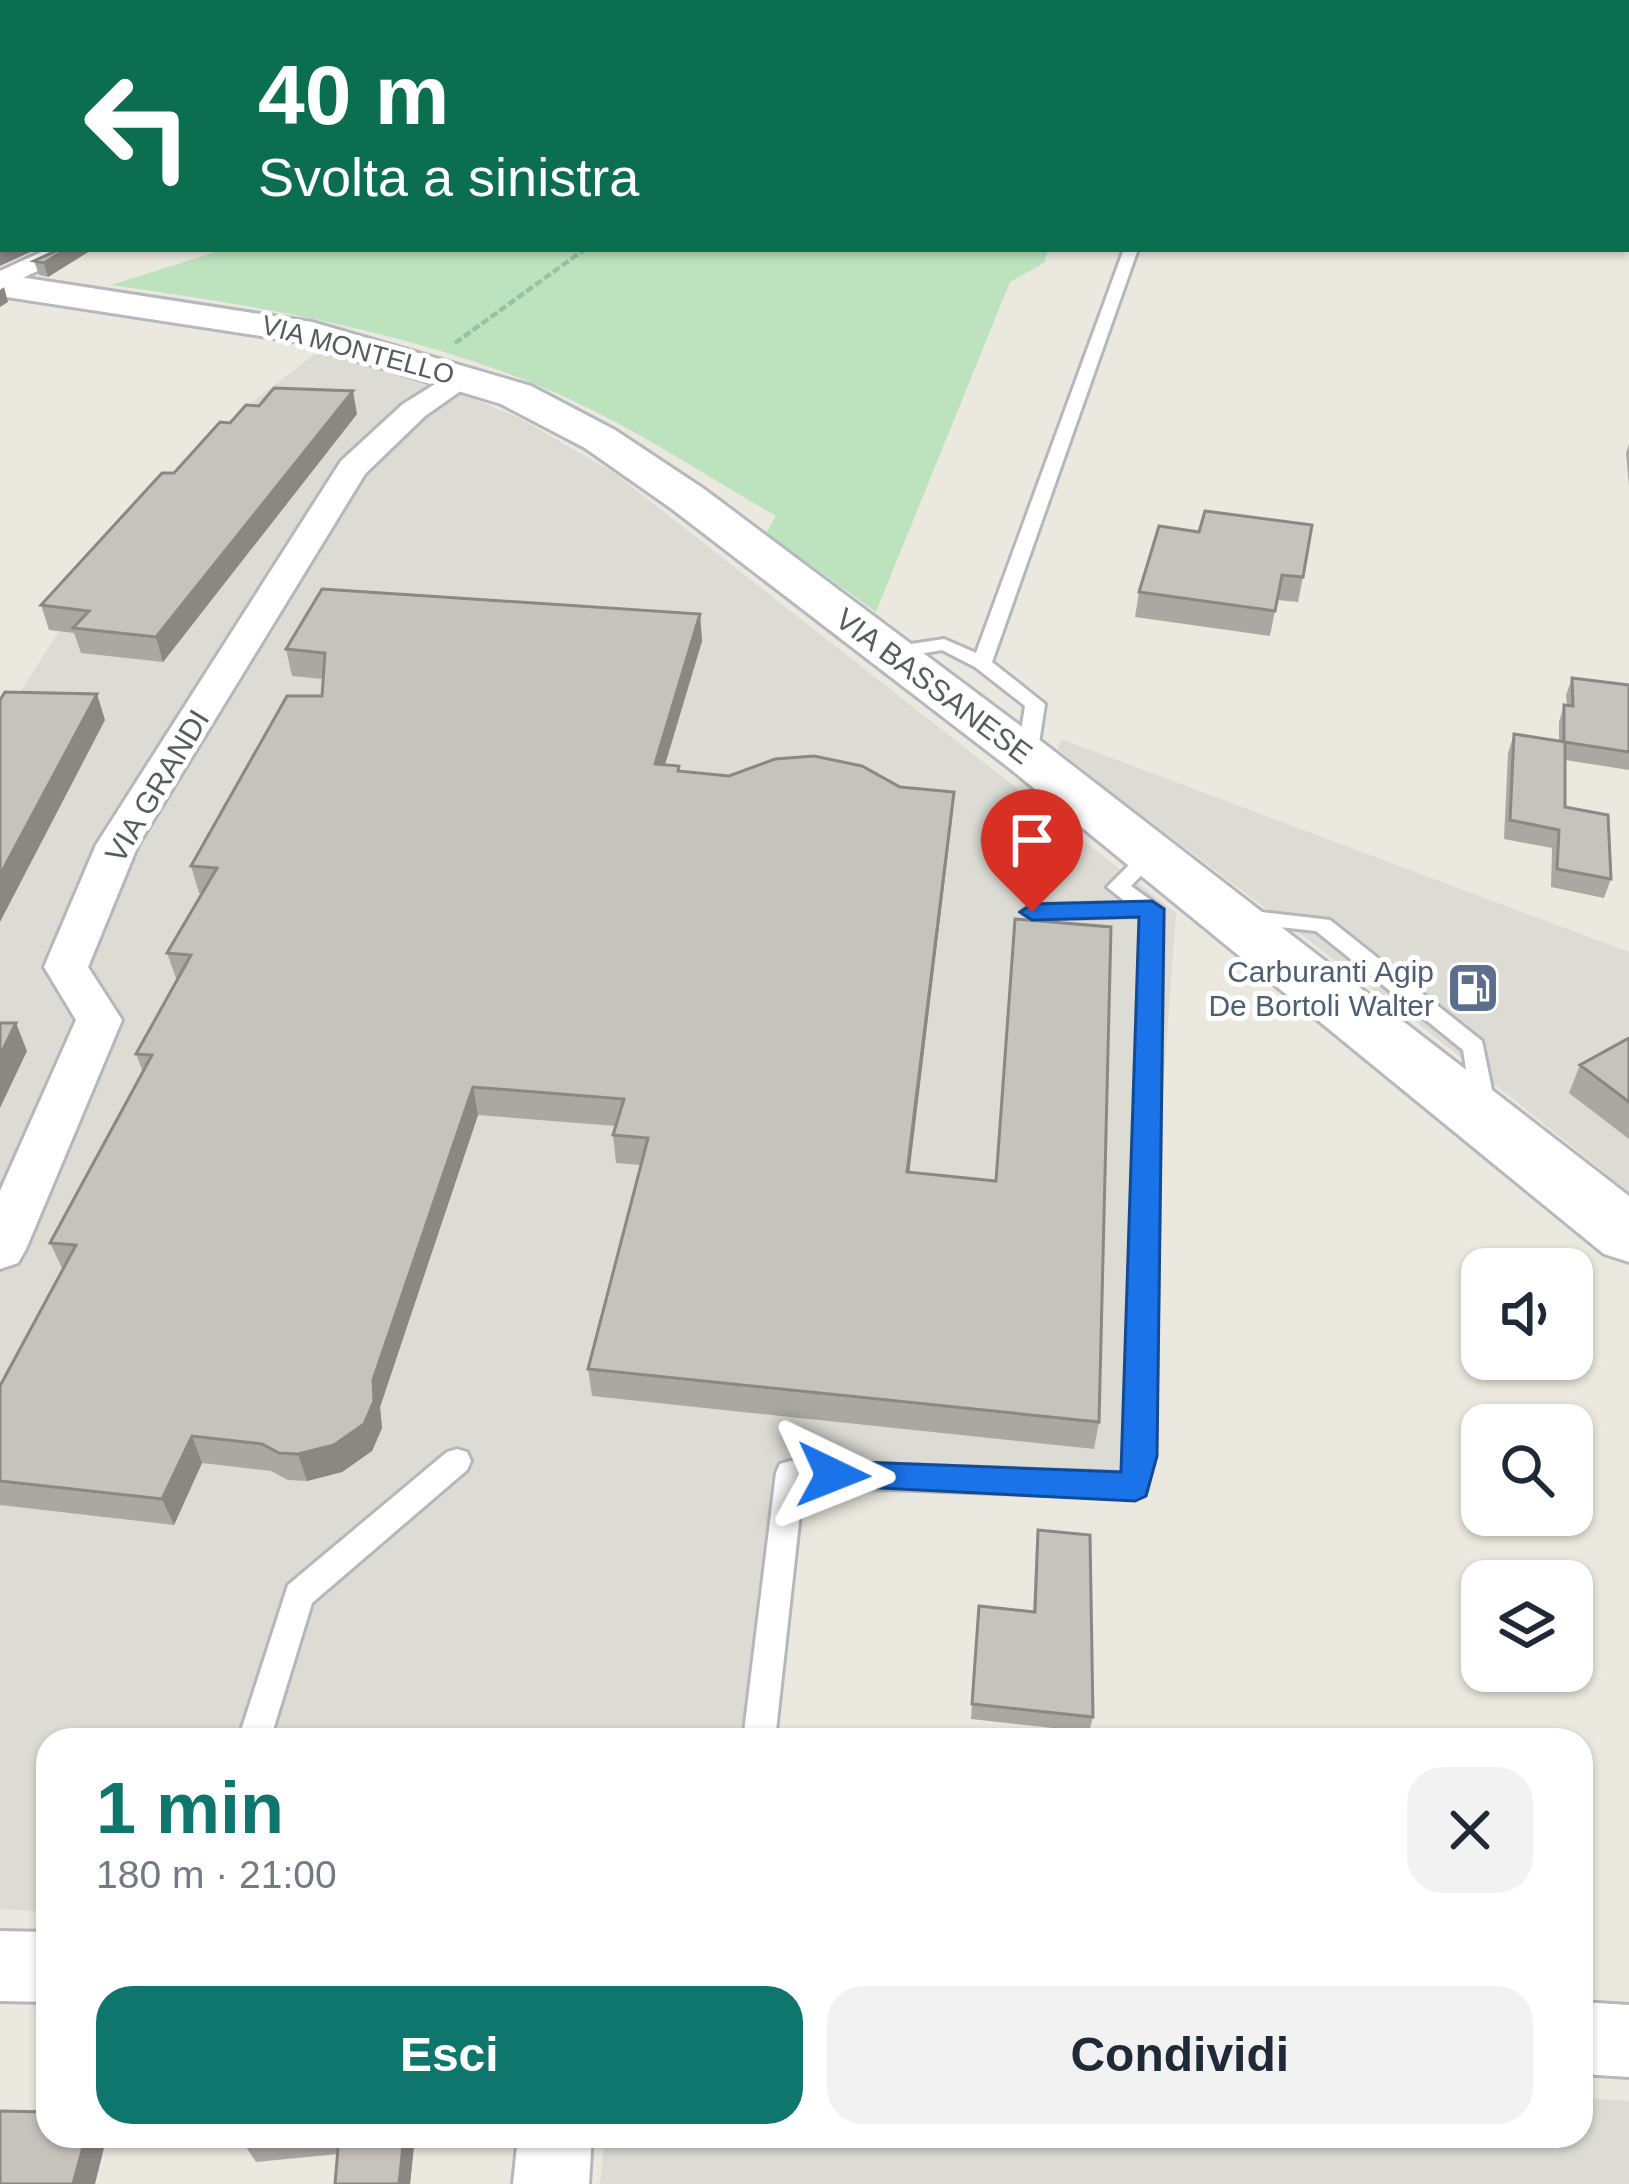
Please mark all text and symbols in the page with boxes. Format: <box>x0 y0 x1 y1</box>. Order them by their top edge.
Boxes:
icon: left <box>60 48 216 204</box>
text: 40 m <box>258 48 449 142</box>
text: Svolta a sinistra <box>258 147 639 207</box>
street label: VIA MONTELLO <box>258 310 458 390</box>
street label: VIA BASSANESE <box>830 602 1038 770</box>
street label: VIA GRANDI <box>99 704 215 868</box>
pin <box>981 789 1083 912</box>
icon: arrive <box>999 807 1065 873</box>
place label: Carburanti Agip De Bortoli Walter <box>1208 955 1434 1022</box>
fuel station icon: Carburanti Agip De Bortoli Walter <box>1445 960 1501 1016</box>
map controls <box>1461 1248 1593 1692</box>
button: sound <box>1461 1248 1593 1380</box>
button: search <box>1461 1404 1593 1536</box>
position arrow <box>770 1412 896 1538</box>
button: layers <box>1461 1560 1593 1692</box>
button: close <box>1407 1767 1533 1893</box>
text: 1 min <box>96 1768 284 1848</box>
text: 180 m · 21:00 <box>96 1853 337 1896</box>
button: Esci <box>96 1986 803 2124</box>
button: Condividi <box>827 1986 1533 2124</box>

